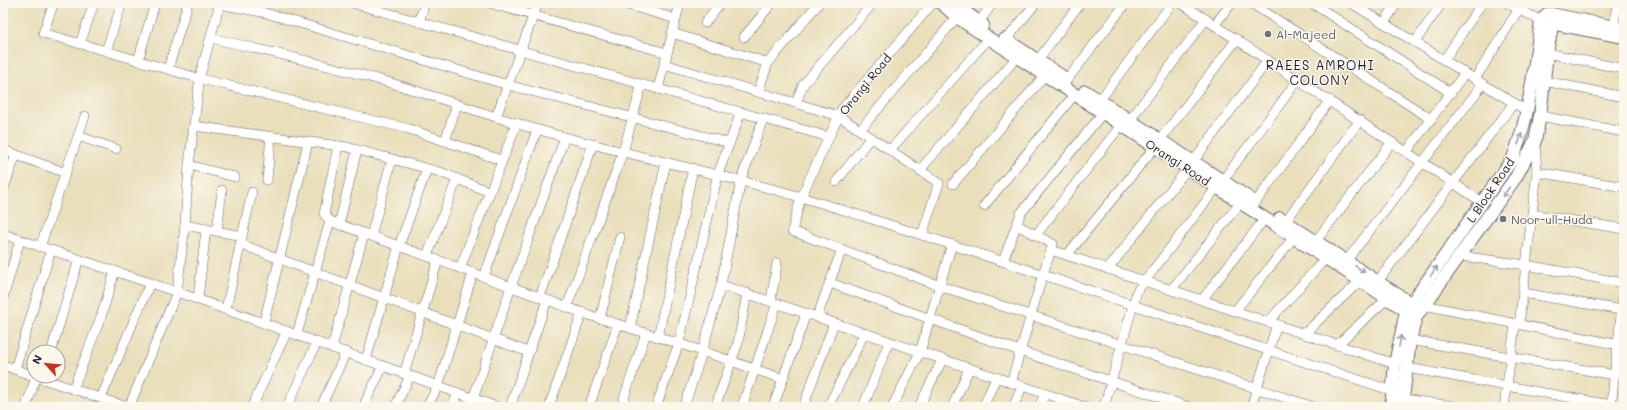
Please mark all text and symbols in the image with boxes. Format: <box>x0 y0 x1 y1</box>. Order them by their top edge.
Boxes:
place label: Al-Majeed <box>1276 26 1336 42</box>
marker: Al-Majeed <box>1263 29 1273 39</box>
street label: Orangi Road <box>835 50 895 118</box>
district label: RAEES AMROHI COLONY <box>1266 56 1374 88</box>
one-way arrow <box>1517 133 1524 146</box>
street label: Orangi Road <box>1143 135 1214 189</box>
street label: L Block Road <box>1462 154 1518 226</box>
one-way arrow <box>1502 186 1510 197</box>
place label: Noor-ull-Huda <box>1511 211 1593 227</box>
marker: Noor-ull-Huda <box>1498 214 1508 224</box>
one-way arrow <box>1354 266 1366 274</box>
one-way arrow <box>1430 266 1438 277</box>
one-way arrow <box>1396 334 1404 347</box>
north arrow <box>26 344 66 384</box>
text: N <box>28 352 45 366</box>

